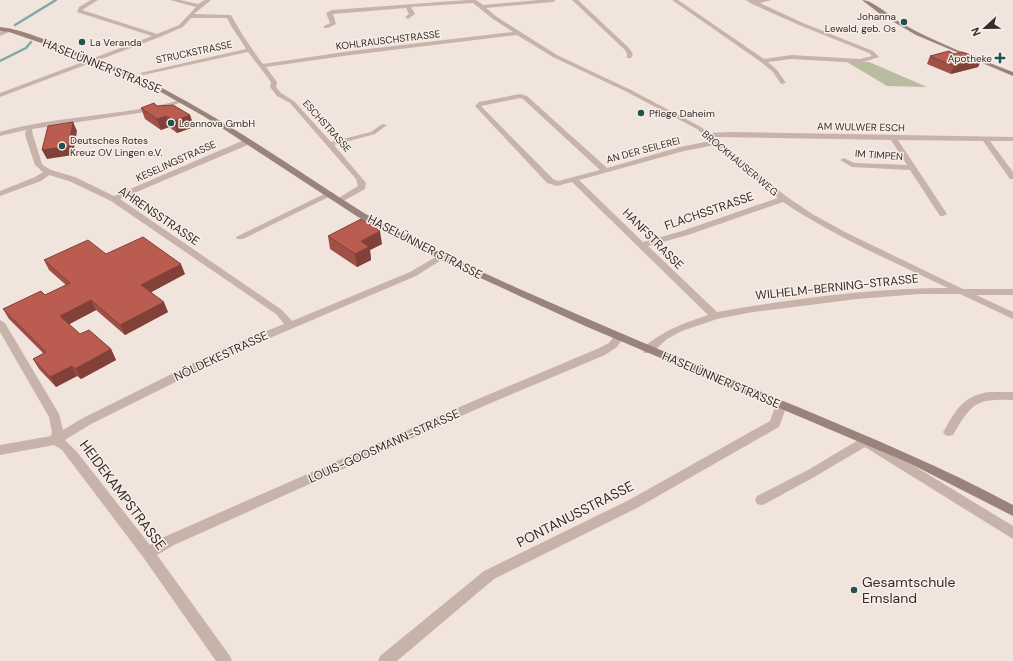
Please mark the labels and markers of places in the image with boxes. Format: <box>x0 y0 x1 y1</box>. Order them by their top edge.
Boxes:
place label: Johanna Lewald, geb. Os <box>825 10 896 35</box>
marker: Johanna Lewald, geb. Os <box>899 17 909 27</box>
place label: La Veranda <box>90 36 142 49</box>
marker: La Veranda <box>77 37 87 47</box>
place label: Apotheke <box>948 52 992 65</box>
marker: Apotheke <box>995 53 1005 63</box>
place label: Pflege Daheim <box>649 107 715 120</box>
marker: Pflege Daheim <box>636 108 646 118</box>
place label: Leannova GmbH <box>179 117 255 130</box>
marker: Leannova GmbH <box>166 118 176 128</box>
place label: Deutsches Rotes Kreuz OV Lingen e.V. <box>70 134 162 159</box>
marker: Deutsches Rotes Kreuz OV Lingen e.V. <box>57 141 67 151</box>
place label: Gesamtschule Emsland <box>862 573 955 607</box>
marker: Gesamtschule Emsland <box>849 585 859 595</box>

